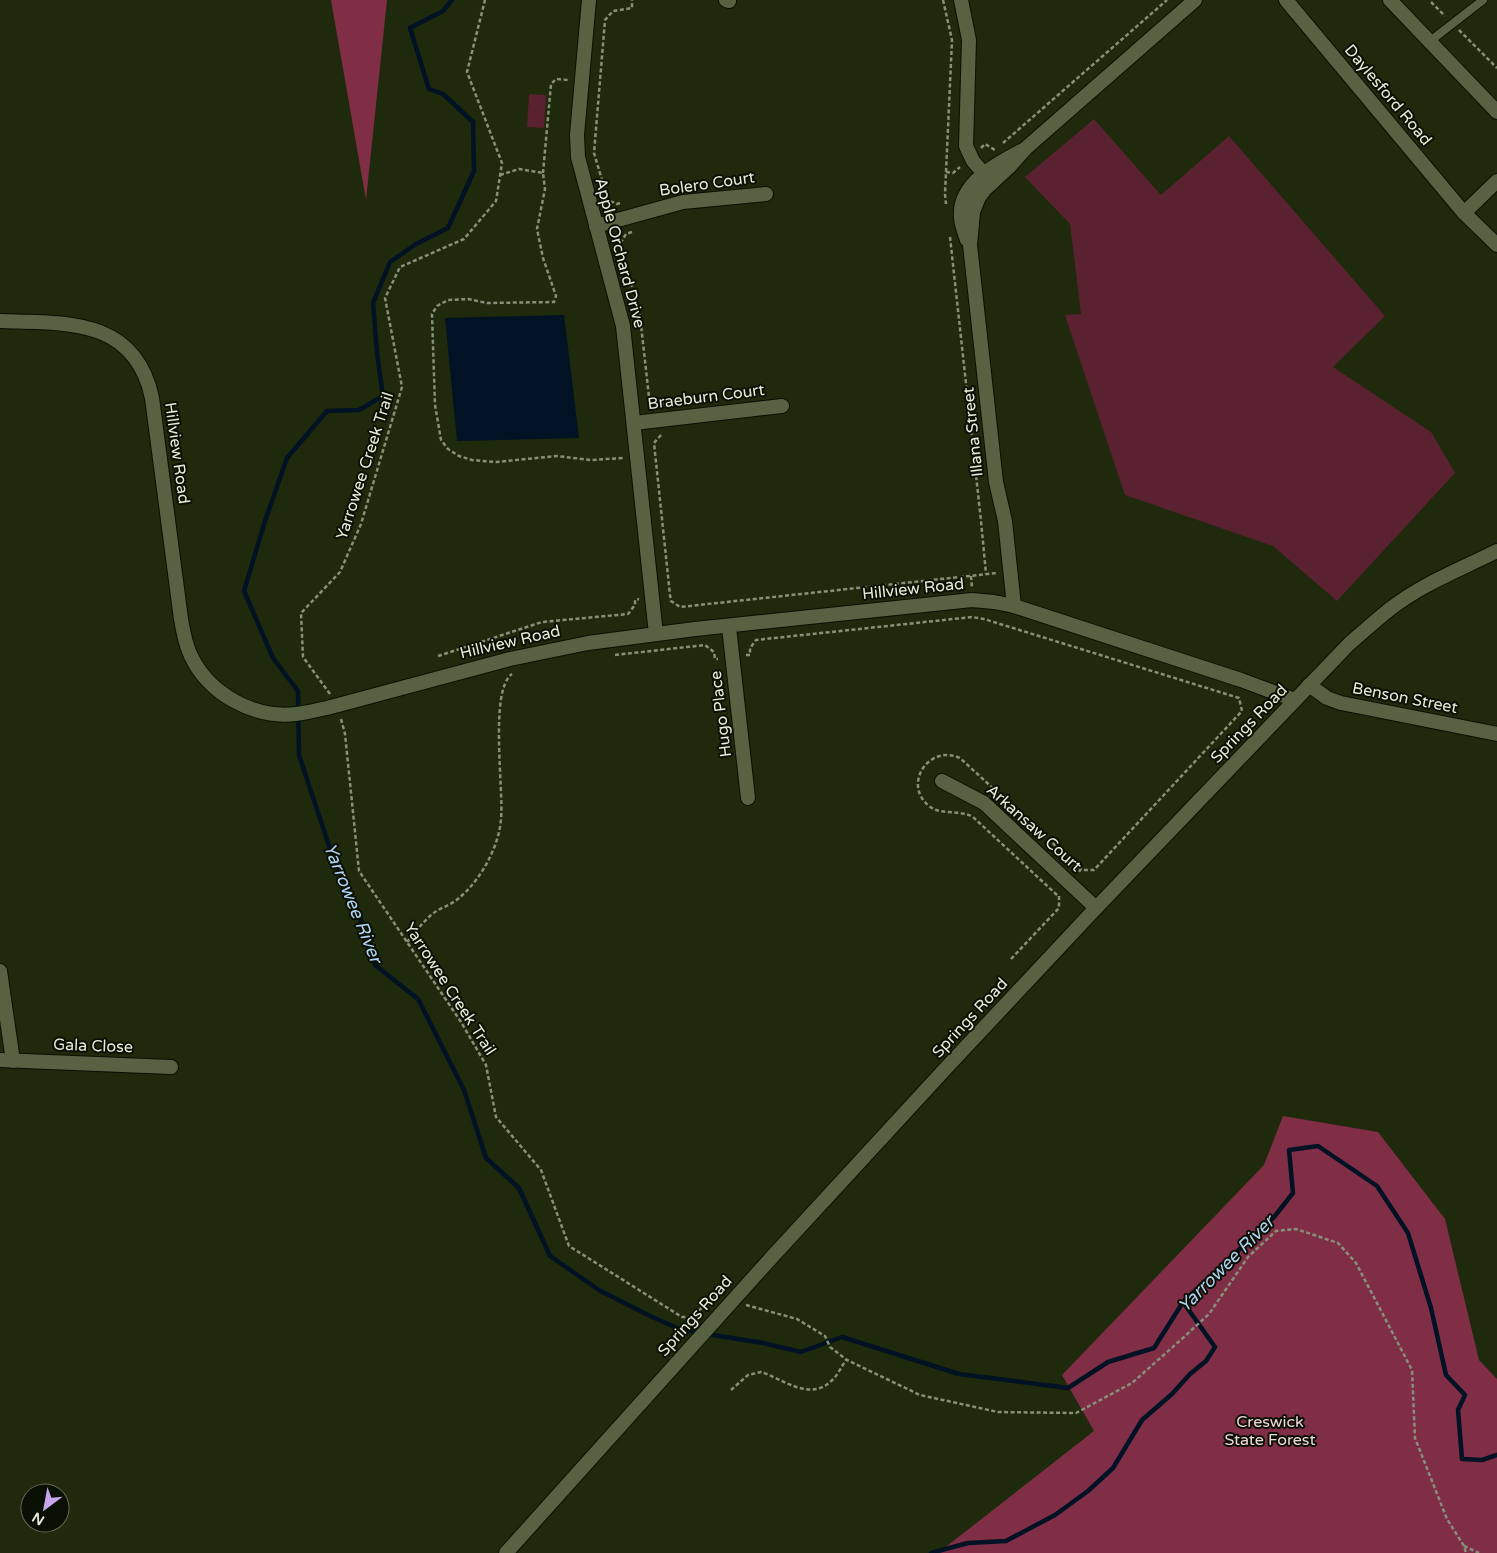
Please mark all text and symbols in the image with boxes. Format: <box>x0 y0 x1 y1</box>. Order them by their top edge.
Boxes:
street label: Daylesford Road <box>1340 40 1436 150</box>
street label: Bolero Court <box>658 167 756 201</box>
street label: Apple Orchard Drive <box>590 176 650 330</box>
street label: Braeburn Court <box>646 380 766 414</box>
street label: Illana Street <box>958 386 988 478</box>
street label: Yarrowee Creek Trail <box>332 390 398 542</box>
street label: Hillview Road <box>160 401 194 505</box>
street label: Hillview Road <box>861 574 965 604</box>
street label: Hillview Road <box>458 621 562 663</box>
street label: Hugo Place <box>706 670 736 758</box>
street label: Benson Street <box>1351 678 1459 718</box>
street label: Springs Road <box>1206 680 1292 768</box>
street label: Arkansaw Court <box>982 780 1086 876</box>
water label: Yarrowee River <box>319 840 388 968</box>
street label: Yarrowee Creek Trail <box>400 919 500 1059</box>
street label: Springs Road <box>928 974 1012 1062</box>
street label: Gala Close <box>53 1035 133 1057</box>
water label: Yarrowee River <box>1173 1210 1280 1317</box>
street label: Springs Road <box>654 1271 736 1361</box>
park label: Creswick State Forest <box>1224 1412 1316 1450</box>
north arrow <box>20 1483 70 1533</box>
text: N <box>29 1508 48 1529</box>

